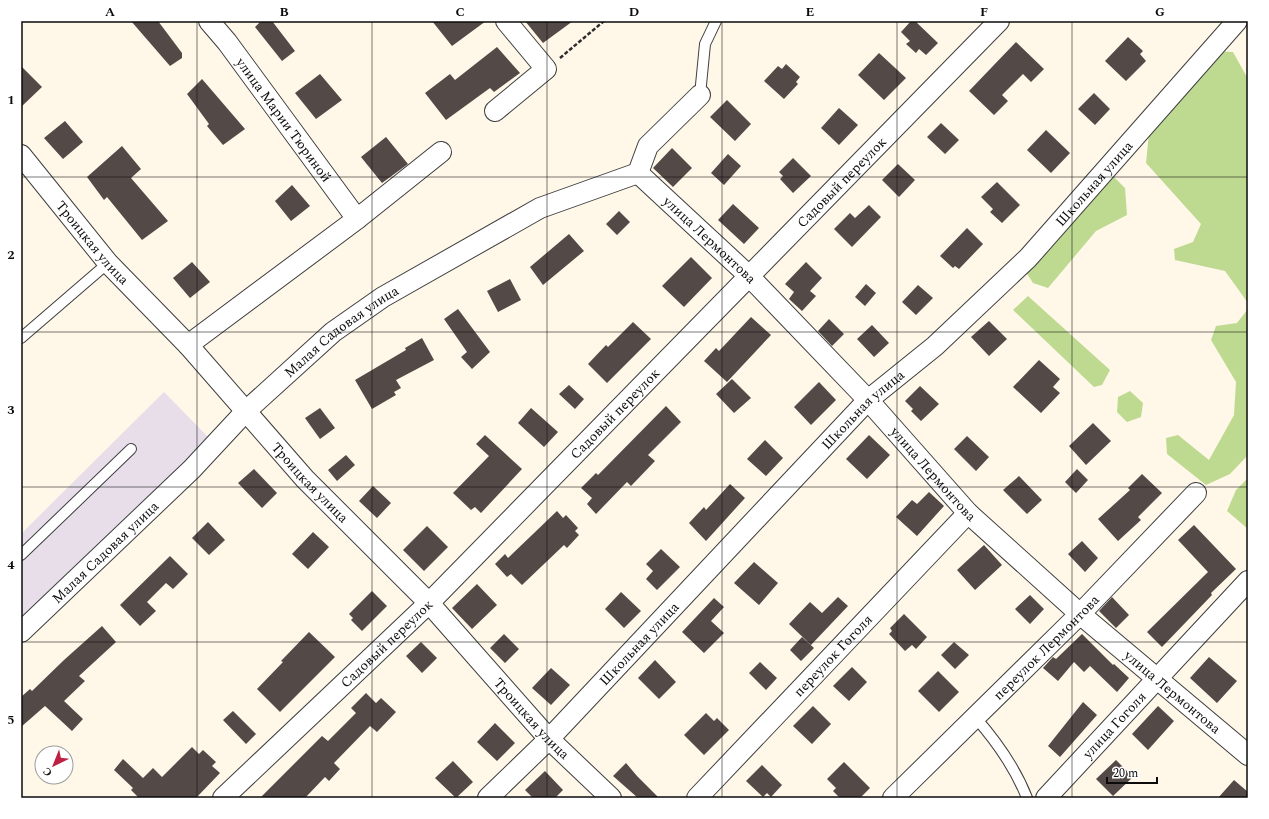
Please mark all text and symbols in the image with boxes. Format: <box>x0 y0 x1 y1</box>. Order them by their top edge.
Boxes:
text: A <box>105 2 115 22</box>
text: B <box>279 2 289 22</box>
text: C <box>455 2 465 22</box>
text: D <box>629 2 639 22</box>
text: E <box>806 2 815 22</box>
text: F <box>980 2 988 22</box>
text: G <box>1155 2 1165 22</box>
street label: улица Марии Тюриной <box>230 52 337 187</box>
text: 1 <box>7 90 15 110</box>
street label: Садовый переулок <box>792 132 892 233</box>
street label: Школьная улица <box>1050 136 1138 231</box>
street label: улица Лермонтова <box>657 191 761 289</box>
street label: Троицкая улица <box>51 196 134 290</box>
text: 2 <box>7 245 15 265</box>
street label: Малая Садовая улица <box>279 280 403 383</box>
street label: Садовый переулок <box>565 363 665 464</box>
street label: Школьная улица <box>816 365 909 455</box>
text: 3 <box>7 400 15 420</box>
street label: улица Лермонтова <box>885 421 981 527</box>
street label: Троицкая улица <box>266 438 353 528</box>
street label: Малая Садовая улица <box>47 496 164 609</box>
text: 4 <box>7 555 15 575</box>
street label: переулок Лермонтова <box>989 590 1104 705</box>
street label: Садовый переулок <box>336 594 438 693</box>
street label: Школьная улица <box>594 597 684 691</box>
street label: переулок Гоголя <box>789 610 878 702</box>
street label: улица Лермонтова <box>1119 645 1225 739</box>
street label: Троицкая улица <box>488 673 574 765</box>
street label: улица Гоголя <box>1077 687 1151 764</box>
text: 5 <box>7 710 15 730</box>
north arrow <box>34 745 74 785</box>
scale bar <box>1107 759 1157 785</box>
text: С <box>39 763 56 781</box>
text: 20 m <box>1113 764 1138 783</box>

